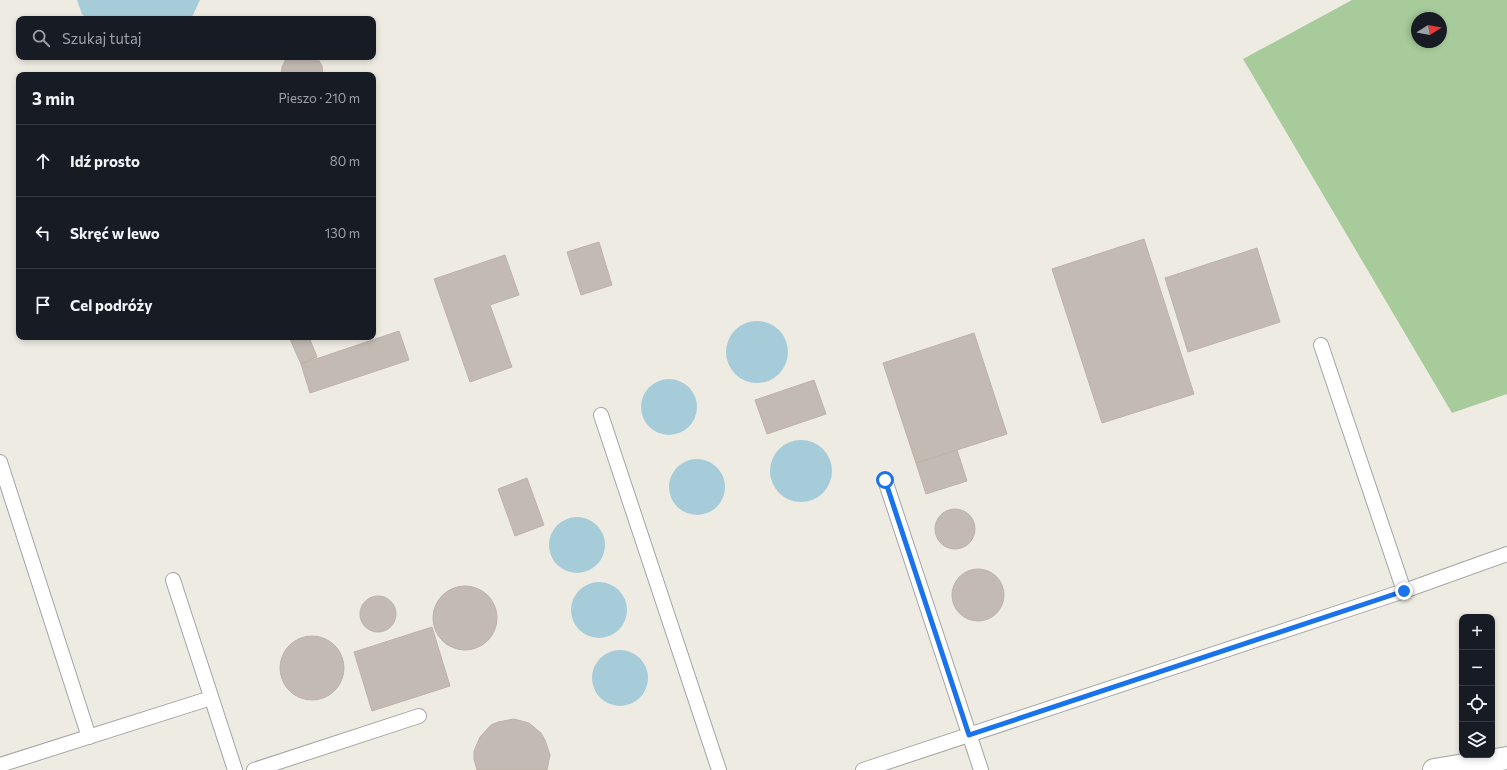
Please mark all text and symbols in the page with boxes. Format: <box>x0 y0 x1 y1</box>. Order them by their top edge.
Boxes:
north arrow <box>1411 12 1447 48</box>
search box <box>16 16 376 60</box>
icon: search <box>30 27 52 49</box>
text: Szukaj tutaj <box>62 29 142 47</box>
text: 3 min <box>32 88 75 109</box>
text: Pieszo · 210 m <box>278 90 360 106</box>
icon: ahead <box>32 150 54 172</box>
text: Idź prosto <box>70 152 140 170</box>
text: 80 m <box>330 153 360 169</box>
icon: left <box>32 222 54 244</box>
text: Skręć w lewo <box>70 224 160 242</box>
text: 130 m <box>325 225 360 241</box>
icon: arrive <box>32 294 54 316</box>
text: Cel podróży <box>70 296 153 314</box>
route start <box>876 471 894 489</box>
route end <box>1395 582 1413 600</box>
map controls <box>1459 614 1495 758</box>
button: + <box>1459 614 1495 650</box>
button: − <box>1459 650 1495 686</box>
button: locate <box>1459 686 1495 722</box>
button: layers <box>1459 722 1495 758</box>

